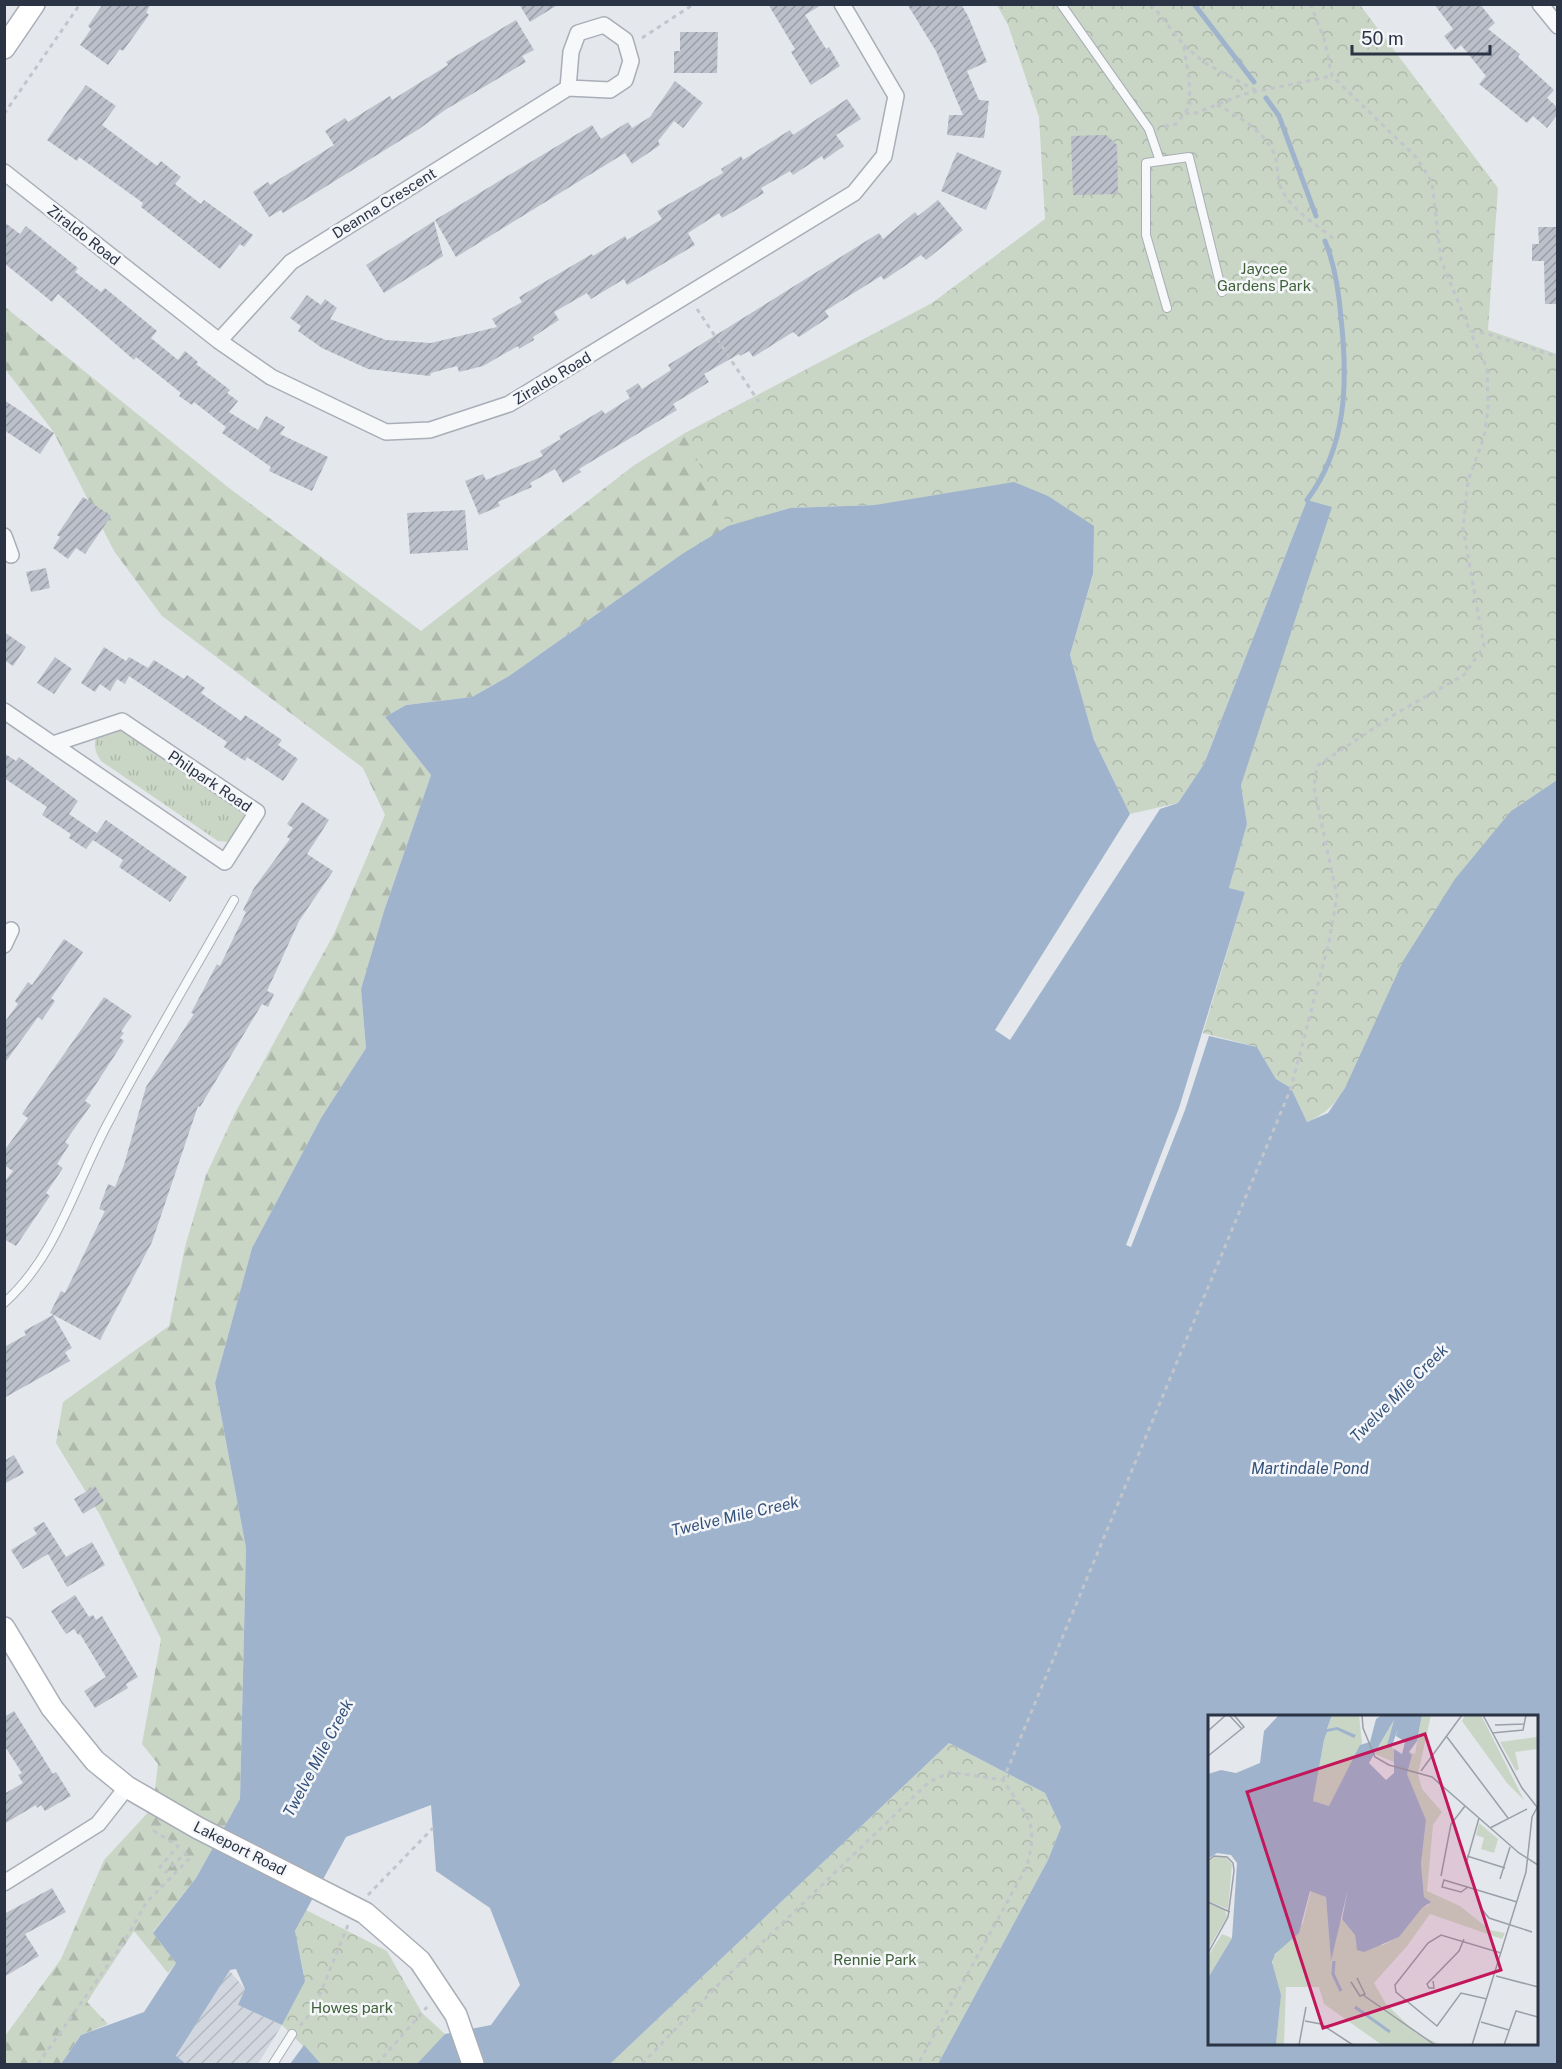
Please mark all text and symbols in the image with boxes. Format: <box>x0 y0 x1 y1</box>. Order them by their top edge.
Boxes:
scale bar <box>1352 18 1490 56</box>
text: 50 m <box>1361 28 1404 49</box>
street label: Deanna Crescent <box>329 164 439 242</box>
street label: Ziraldo Road <box>44 201 124 269</box>
park label: Jaycee Gardens Park <box>1217 260 1311 294</box>
street label: Ziraldo Road <box>510 348 594 408</box>
street label: Philpark Road <box>165 747 255 815</box>
water label: Twelve Mile Creek <box>1346 1340 1452 1446</box>
water label: Martindale Pond <box>1251 1459 1370 1478</box>
water label: Twelve Mile Creek <box>669 1492 801 1540</box>
water label: Twelve Mile Creek <box>279 1696 357 1820</box>
inset map <box>1208 1715 1538 2045</box>
street label: Lakeport Road <box>191 1817 289 1879</box>
park label: Rennie Park <box>833 1951 917 1968</box>
park label: Howes park <box>311 1999 393 2016</box>

